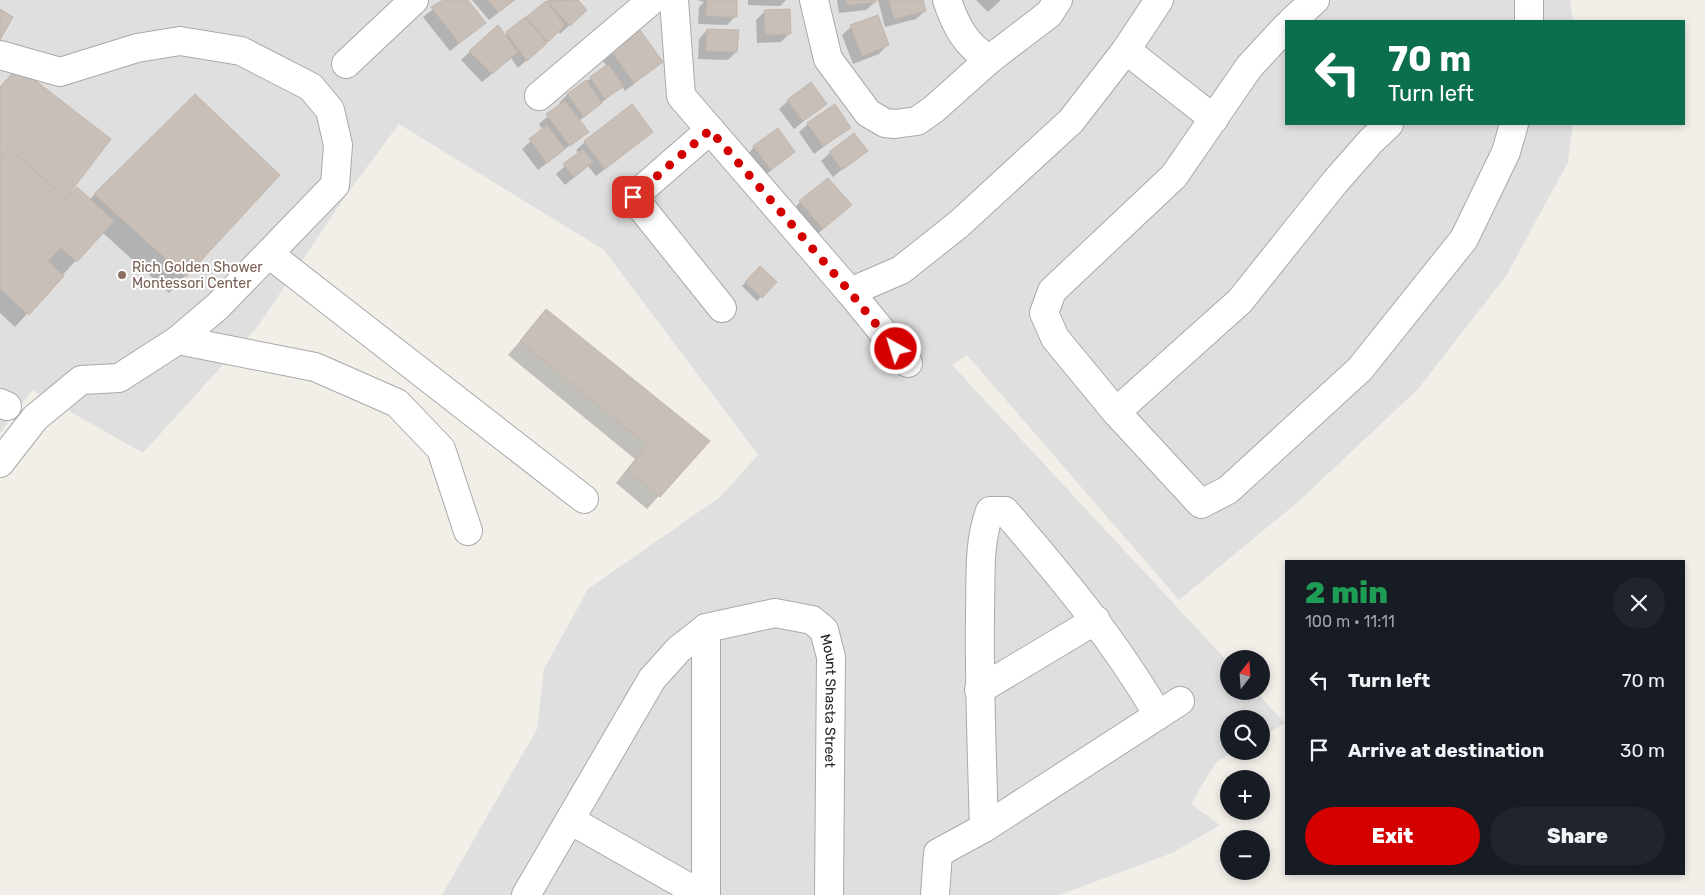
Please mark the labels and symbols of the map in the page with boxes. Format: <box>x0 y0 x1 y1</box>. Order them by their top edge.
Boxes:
pin <box>612 176 654 218</box>
place label: Rich Golden Shower Montessori Center <box>132 259 263 292</box>
marker: Rich Golden Shower Montessori Center <box>116 269 128 281</box>
position arrow <box>869 322 921 374</box>
street label: Mount Shasta Street <box>816 632 840 768</box>
north arrow <box>1220 650 1270 700</box>

